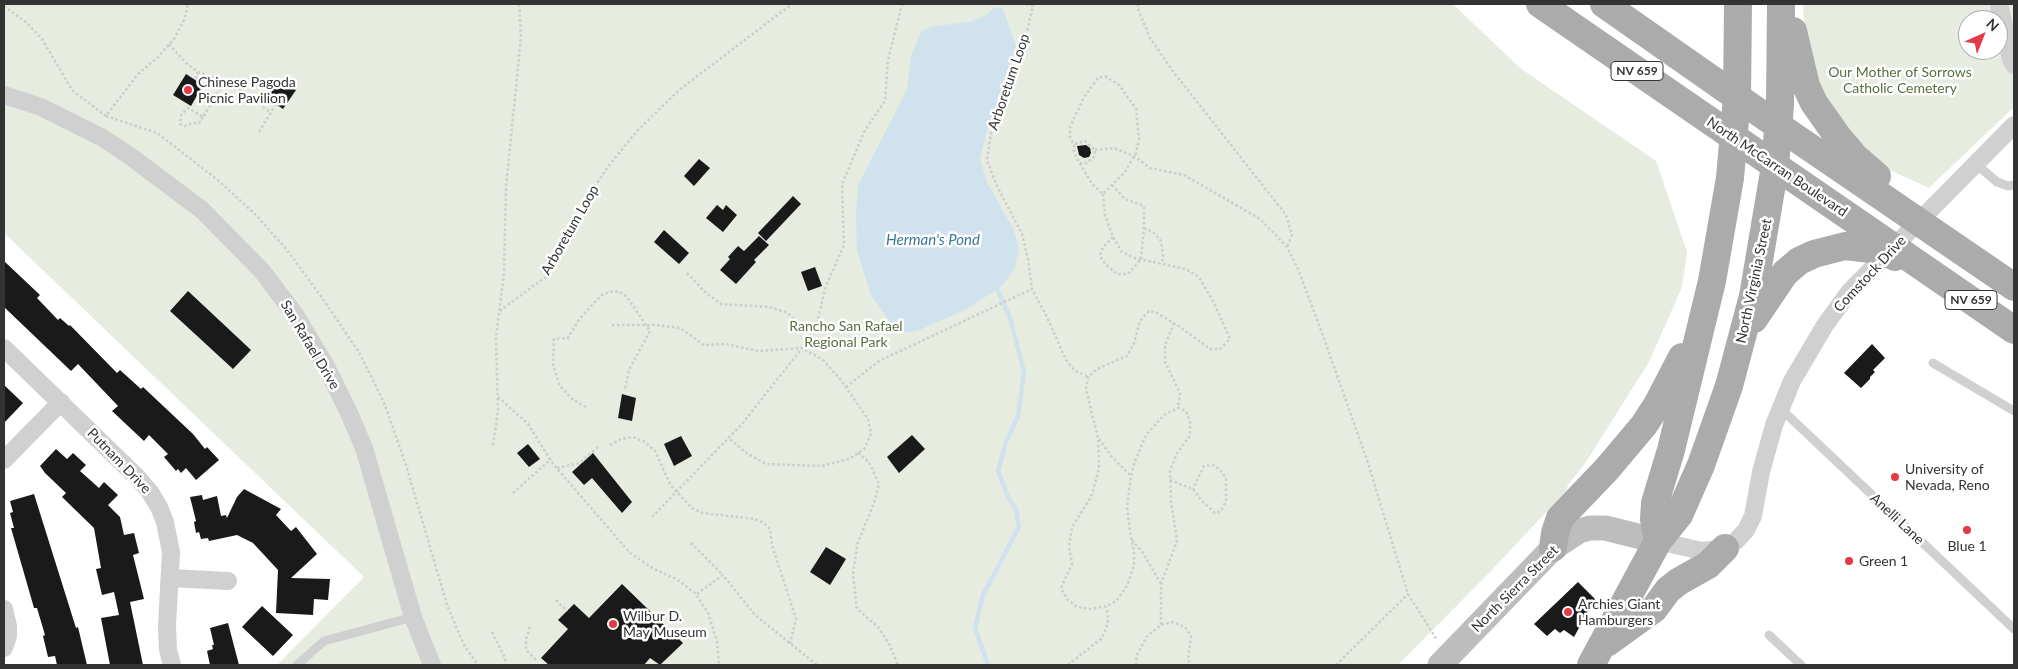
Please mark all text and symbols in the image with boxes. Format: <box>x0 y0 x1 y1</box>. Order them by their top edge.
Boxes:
north arrow <box>1958 10 2008 60</box>
text: N <box>1983 15 2003 34</box>
street label: Arboretum Loop <box>985 32 1033 132</box>
road number: NV 659 <box>1611 61 1663 80</box>
park label: Our Mother of Sorrows Catholic Cemetery <box>1828 64 1972 96</box>
place label: Chinese Pagoda Picnic Pavilion <box>198 74 296 106</box>
marker: Chinese Pagoda Picnic Pavilion <box>182 84 194 96</box>
street label: North McCarran Boulevard <box>1704 114 1850 220</box>
street label: Arboretum Loop <box>538 182 602 278</box>
street label: North Virginia Street <box>1733 217 1775 345</box>
water label: Herman's Pond <box>886 231 980 249</box>
street label: Comstock Drive <box>1830 232 1910 316</box>
road number: NV 659 <box>1945 290 1997 310</box>
street label: San Rafael Drive <box>277 297 343 393</box>
park label: Rancho San Rafael Regional Park <box>789 318 903 351</box>
street label: Putnam Drive <box>84 425 154 497</box>
place label: University of Nevada, Reno <box>1905 461 1990 494</box>
marker: University of Nevada, Reno <box>1889 471 1901 483</box>
street label: Anelli Lane <box>1867 490 1927 548</box>
marker: Blue 1 <box>1961 524 1973 536</box>
place label: Blue 1 <box>1947 538 1987 554</box>
street label: North Sierra Street <box>1468 542 1562 636</box>
place label: Green 1 <box>1859 553 1908 569</box>
marker: Green 1 <box>1843 555 1855 567</box>
place label: Archies Giant Hamburgers <box>1578 596 1660 628</box>
marker: Archies Giant Hamburgers <box>1562 606 1574 618</box>
place label: Wilbur D. May Museum <box>623 608 707 640</box>
marker: Wilbur D. May Museum <box>607 618 619 630</box>

